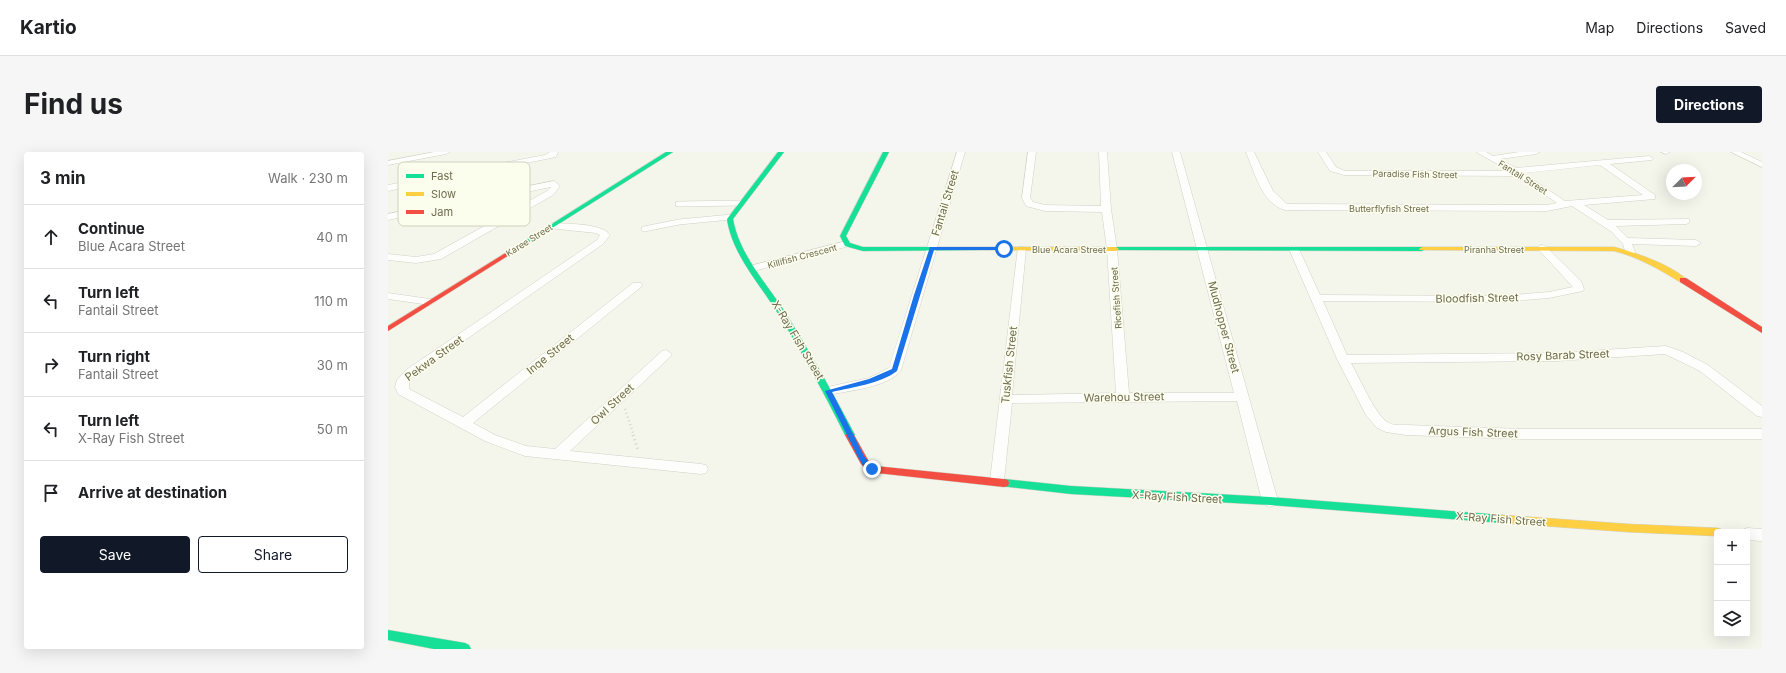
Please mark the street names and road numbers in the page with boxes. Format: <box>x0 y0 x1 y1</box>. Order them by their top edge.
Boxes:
street label: Fantail Street <box>1496 158 1550 196</box>
street label: Fantail Street <box>928 168 962 238</box>
street label: Paradise Fish Street <box>1372 168 1458 180</box>
street label: Butterflyfish Street <box>1349 203 1429 214</box>
street label: Karee Street <box>504 221 554 259</box>
street label: Killifish Crescent <box>766 241 838 271</box>
street label: Blue Acara Street <box>1032 244 1106 255</box>
street label: Piranha Street <box>1464 244 1524 255</box>
street label: Ricefish Street <box>1108 267 1124 329</box>
street label: Mudhopper Street <box>1205 280 1243 375</box>
street label: Bloodfish Street <box>1435 290 1519 306</box>
street label: X-Ray Fish Street <box>769 298 827 383</box>
street label: Tuskfish Street <box>998 325 1020 404</box>
street label: Inqe Street <box>524 330 577 377</box>
street label: Pekwa Street <box>402 332 466 384</box>
street label: Rosy Barab Street <box>1516 346 1610 364</box>
street label: Owl Street <box>587 380 637 428</box>
street label: Warehou Street <box>1084 389 1165 405</box>
street label: Argus Fish Street <box>1428 423 1518 441</box>
street label: X-Ray Fish Street <box>1132 488 1223 506</box>
street label: X-Ray Fish Street <box>1456 509 1547 529</box>

